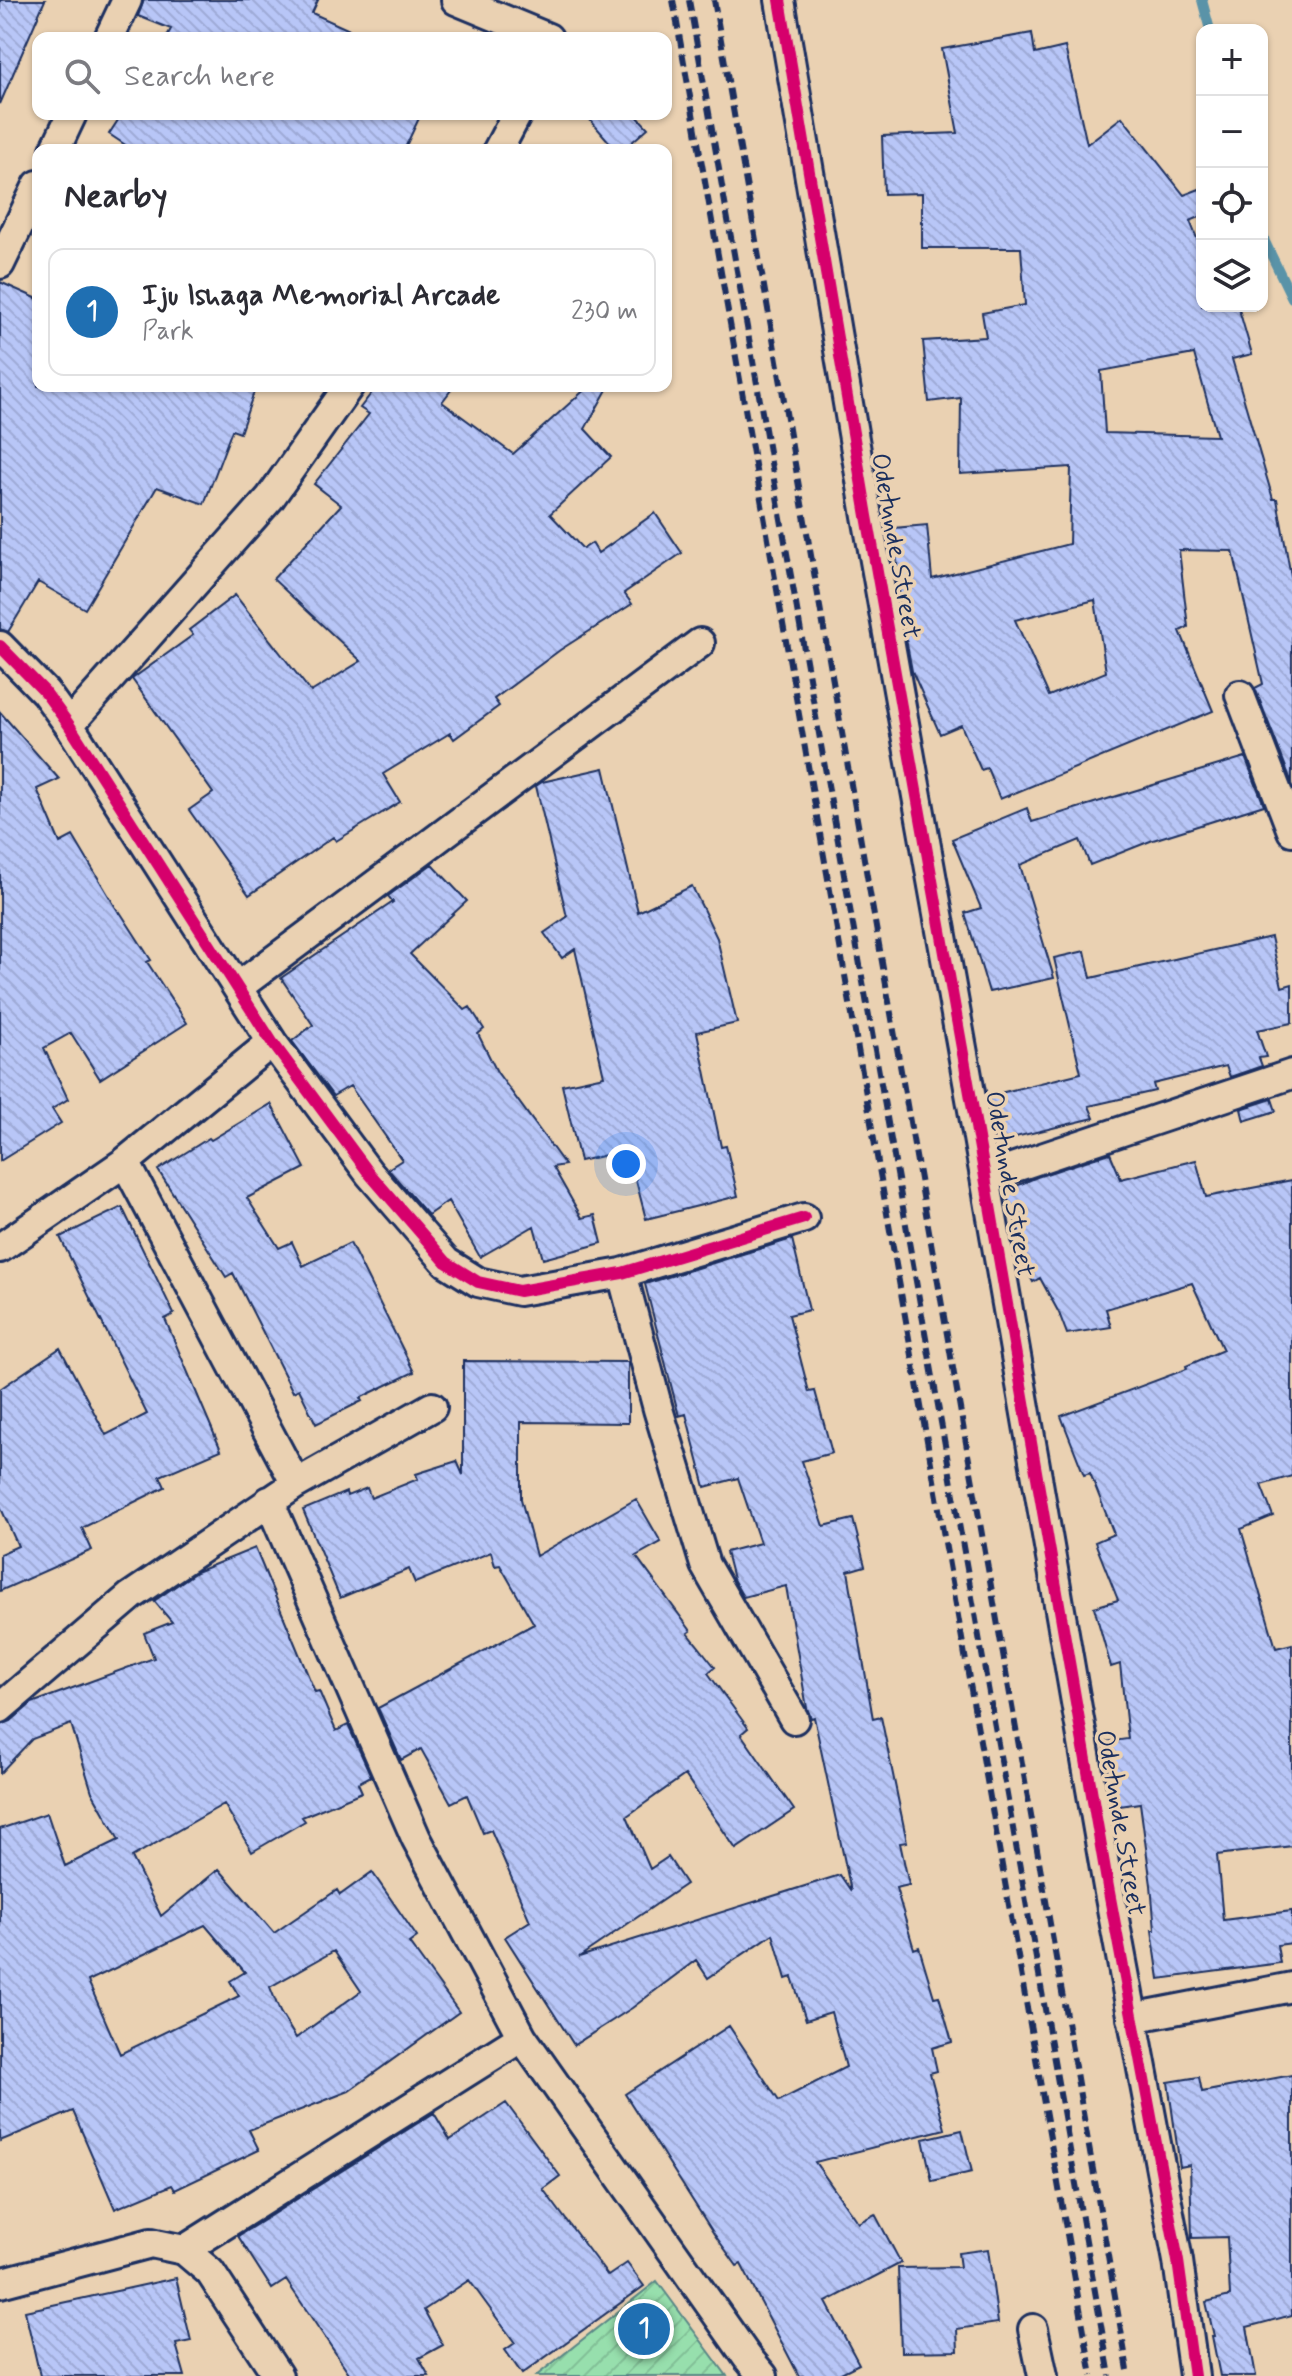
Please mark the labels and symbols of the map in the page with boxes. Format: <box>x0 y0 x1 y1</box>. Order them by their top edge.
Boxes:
street label: Odetunde Street <box>862 450 928 642</box>
street label: Odetunde Street <box>976 1088 1042 1280</box>
your location <box>606 1144 646 1184</box>
street label: Odetunde Street <box>1087 1727 1153 1919</box>
pin: 1 <box>618 2299 670 2359</box>

